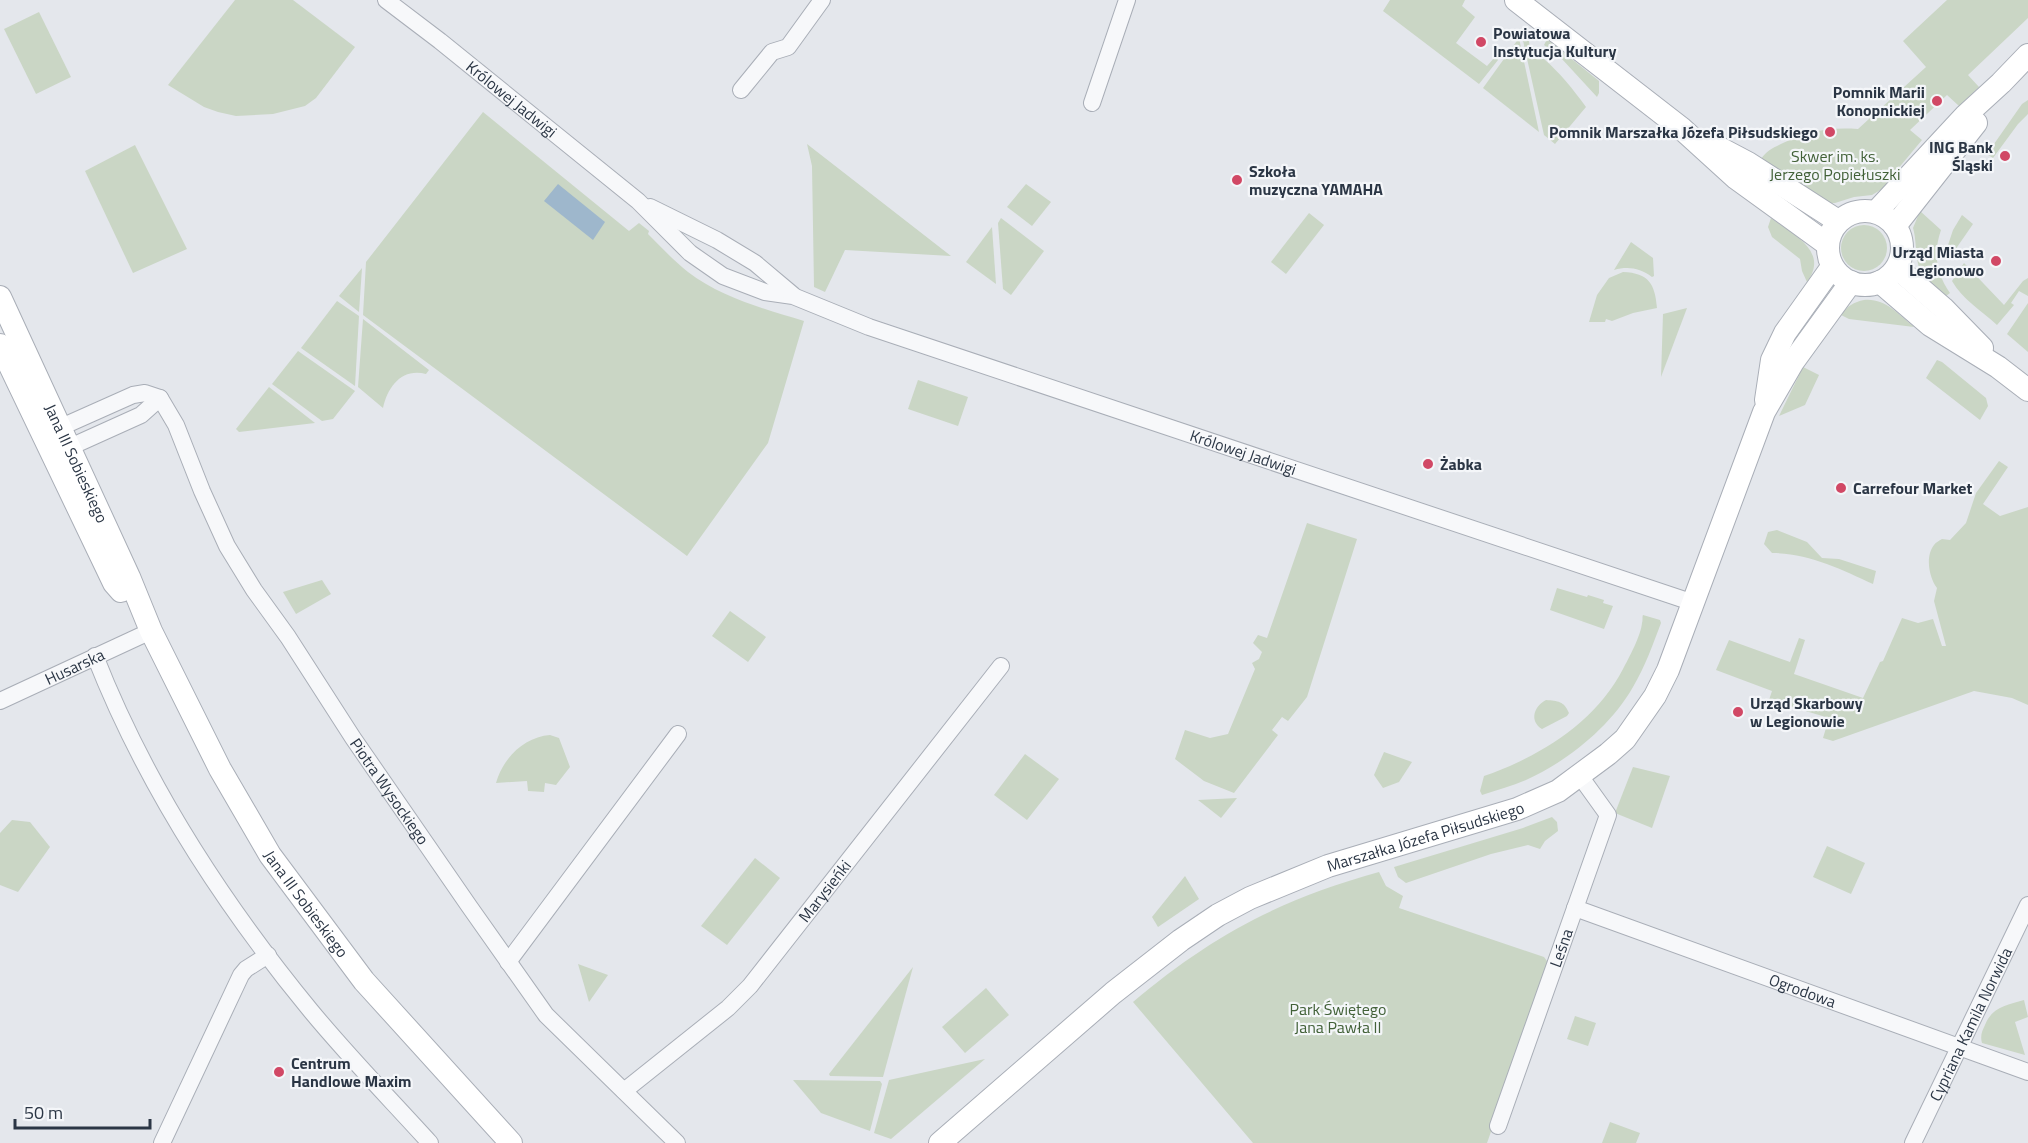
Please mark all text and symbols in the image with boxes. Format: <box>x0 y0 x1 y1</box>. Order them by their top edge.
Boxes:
place label: Powiatowa Instytucja Kultury <box>1493 21 1616 63</box>
marker: Powiatowa Instytucja Kultury <box>1474 35 1488 49</box>
street label: Królowej Jadwigi <box>461 55 562 143</box>
place label: Pomnik Marii Konopnickiej <box>1833 80 1925 122</box>
marker: Pomnik Marii Konopnickiej <box>1930 94 1944 108</box>
place label: Pomnik Marszałka Józefa Piłsudskiego <box>1549 120 1818 144</box>
marker: Pomnik Marszałka Józefa Piłsudskiego <box>1823 125 1837 139</box>
place label: ING Bank Śląski <box>1929 135 1994 177</box>
park label: Skwer im. ks. Jerzego Popiełuszki <box>1770 144 1900 186</box>
marker: ING Bank Śląski <box>1998 149 2012 163</box>
place label: Szkoła muzyczna YAMAHA <box>1249 159 1383 201</box>
marker: Szkoła muzyczna YAMAHA <box>1230 173 1244 187</box>
place label: Urząd Miasta Legionowo <box>1892 240 1984 282</box>
marker: Urząd Miasta Legionowo <box>1989 254 2003 268</box>
street label: Jana III Sobieskiego <box>39 400 114 527</box>
street label: Królowej Jadwigi <box>1187 423 1300 481</box>
place label: Żabka <box>1440 452 1482 476</box>
marker: Żabka <box>1421 457 1435 471</box>
place label: Carrefour Market <box>1853 476 1973 500</box>
marker: Carrefour Market <box>1834 481 1848 495</box>
street label: Husarska <box>41 642 108 691</box>
place label: Urząd Skarbowy w Legionowie <box>1750 691 1863 733</box>
marker: Urząd Skarbowy w Legionowie <box>1731 705 1745 719</box>
street label: Piotra Wysockiego <box>344 733 435 849</box>
street label: Marszałka Józefa Piłsudskiego <box>1324 795 1528 878</box>
street label: Jana III Sobieskiego <box>258 846 354 962</box>
street label: Marysieńki <box>792 855 857 927</box>
street label: Leśna <box>1543 925 1579 971</box>
street label: Cypriana Kamila Norwida <box>1923 943 2018 1105</box>
street label: Ogrodowa <box>1766 967 1839 1014</box>
park label: Park Świętego Jana Pawła II <box>1290 997 1386 1039</box>
place label: Centrum Handlowe Maxim <box>291 1051 412 1093</box>
marker: Centrum Handlowe Maxim <box>272 1065 286 1079</box>
scale bar <box>15 1092 150 1130</box>
text: 50 m <box>24 1099 63 1126</box>

